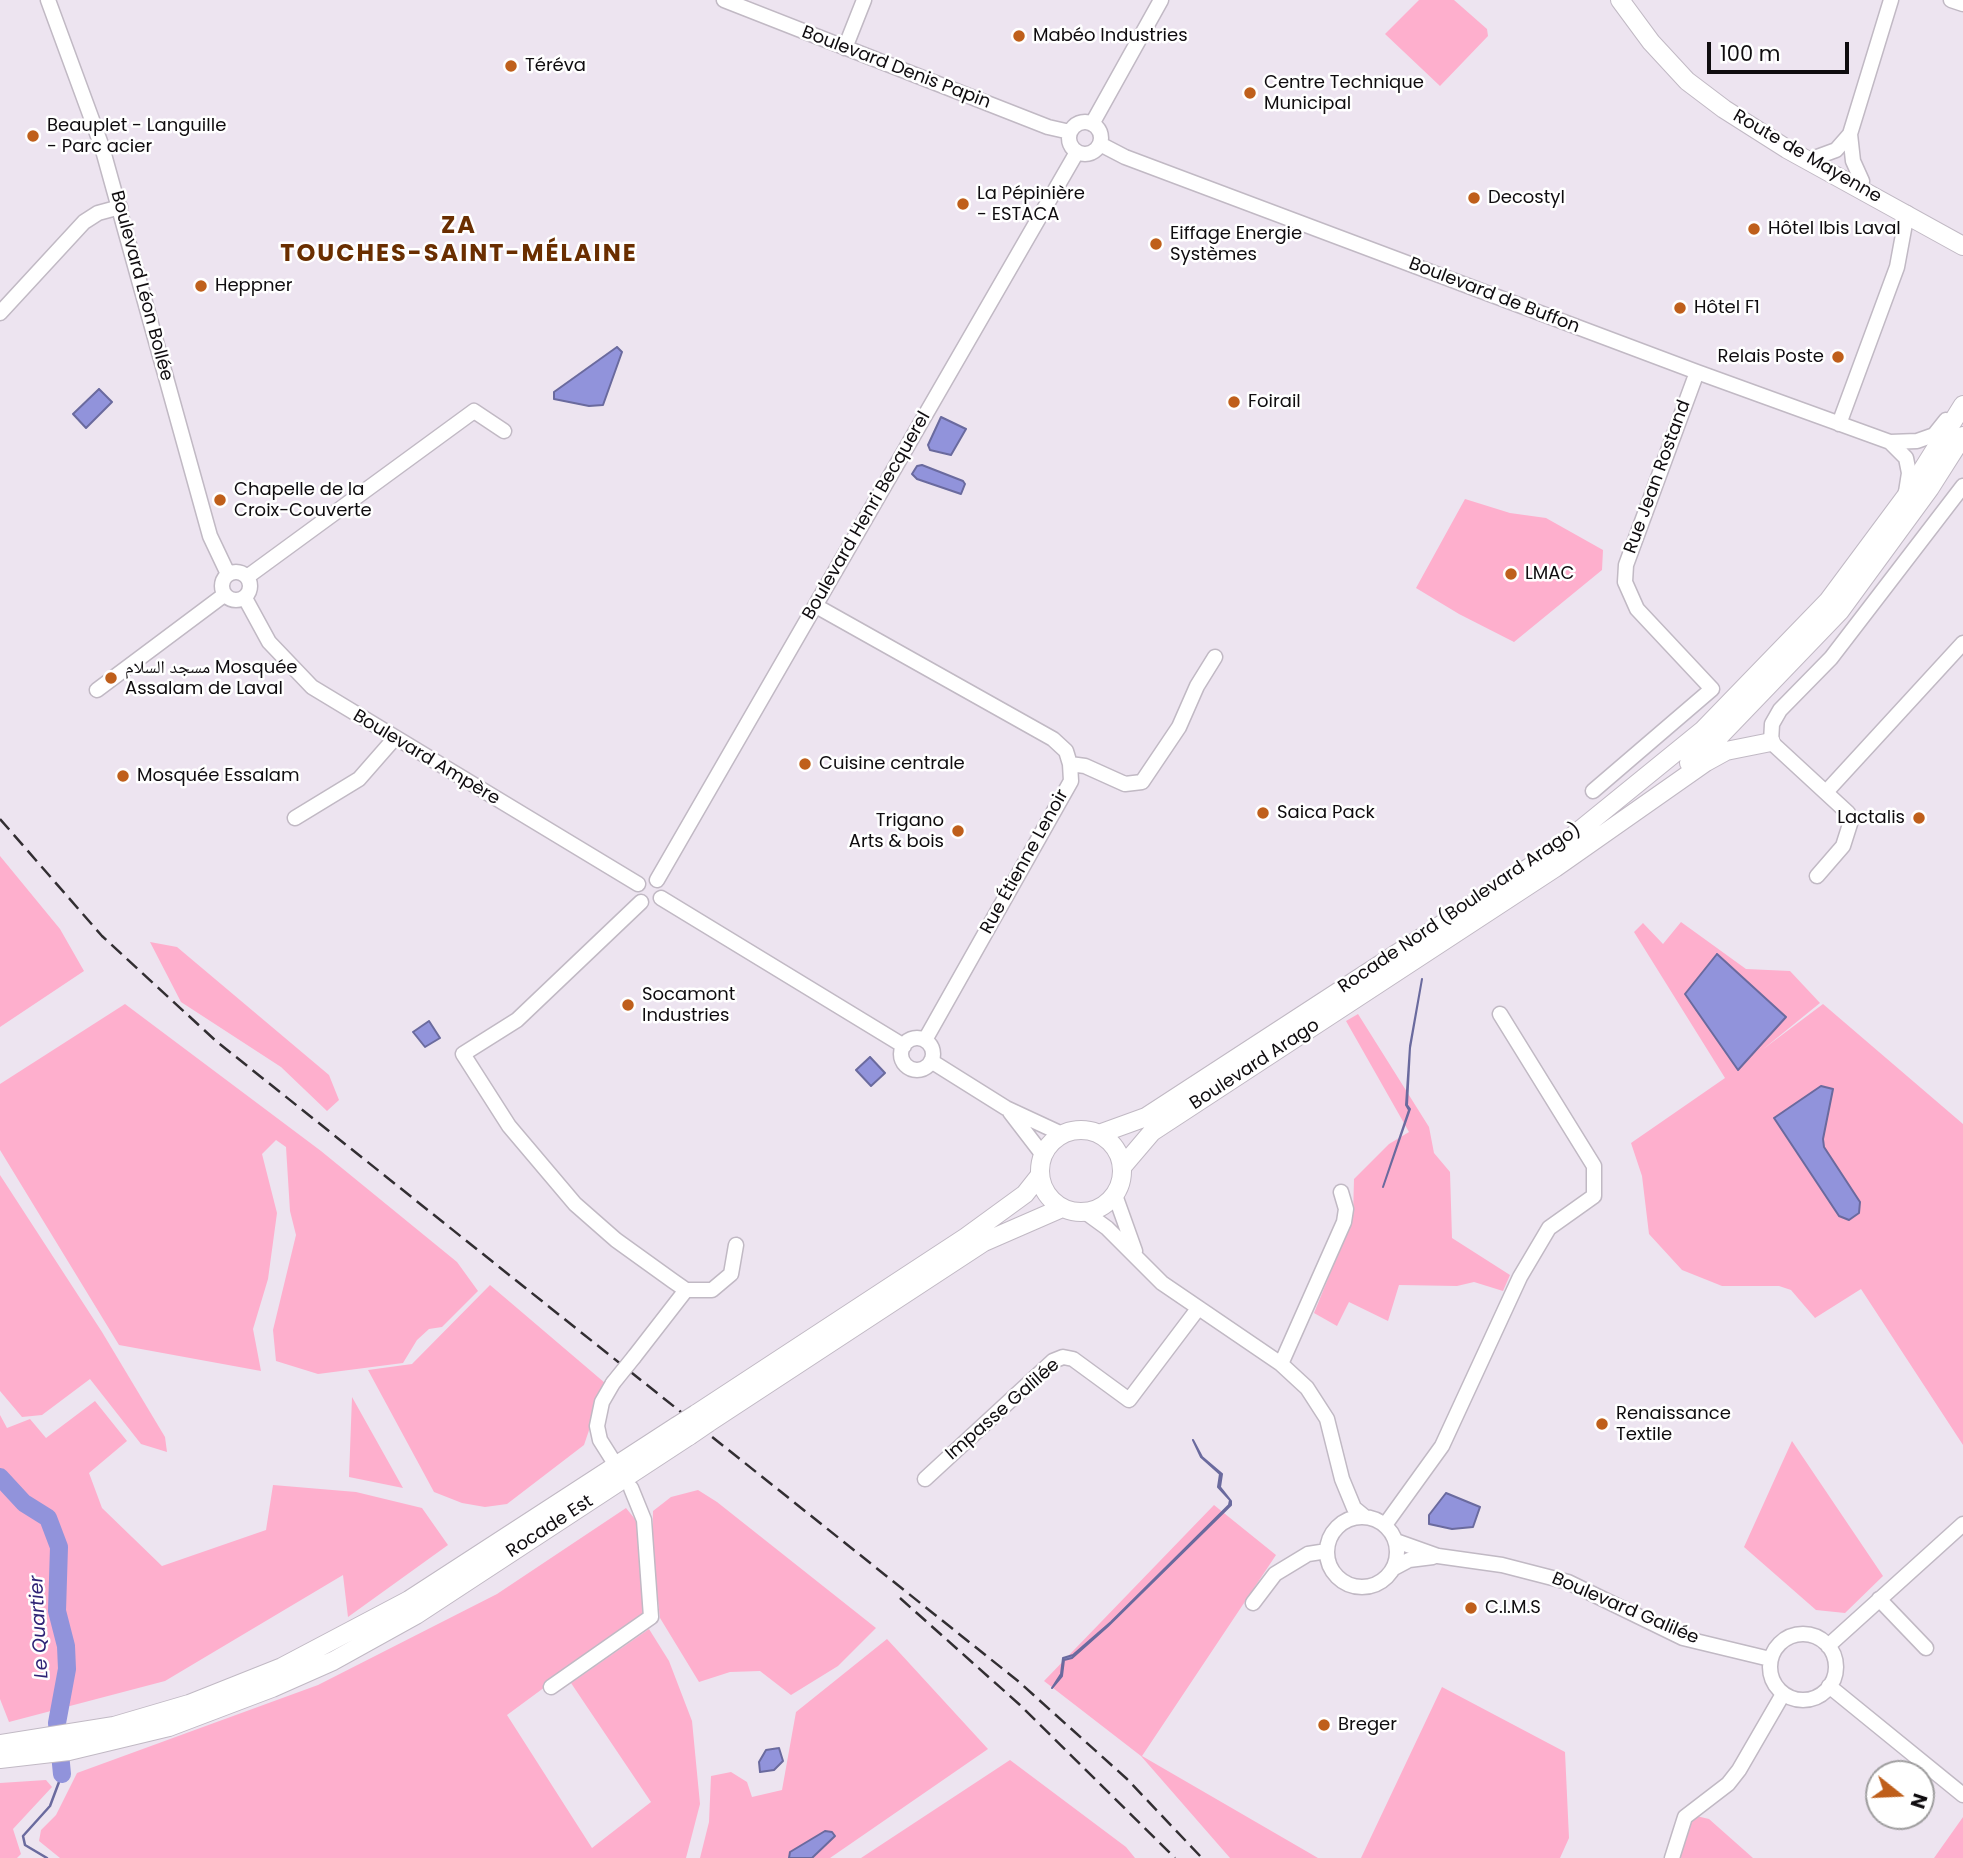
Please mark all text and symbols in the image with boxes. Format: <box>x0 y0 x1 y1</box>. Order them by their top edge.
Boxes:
street label: Boulevard Denis Papin <box>799 22 993 114</box>
place label: Mabéo Industries <box>1033 25 1188 47</box>
marker: Mabéo Industries <box>1011 28 1027 44</box>
scale bar <box>1711 28 1853 72</box>
text: 100 m <box>1720 39 1780 68</box>
place label: Téréva <box>525 55 586 77</box>
marker: Téréva <box>503 58 519 74</box>
place label: Centre Technique Municipal <box>1264 72 1424 114</box>
marker: Centre Technique Municipal <box>1242 85 1258 101</box>
street label: Route de Mayenne <box>1729 106 1885 208</box>
place label: Beauplet - Languille - Parc acier <box>47 115 226 158</box>
marker: Beauplet - Languille - Parc acier <box>25 128 41 144</box>
place label: La Pépinière - ESTACA <box>977 183 1085 226</box>
place label: Decostyl <box>1488 187 1565 209</box>
street label: Boulevard Léon Bollée <box>105 188 177 384</box>
marker: Decostyl <box>1466 190 1482 206</box>
marker: La Pépinière - ESTACA <box>955 196 971 212</box>
district label: ZA TOUCHES-SAINT-MÉLAINE <box>283 213 635 269</box>
place label: Hôtel Ibis Laval <box>1768 218 1901 240</box>
marker: Hôtel Ibis Laval <box>1746 221 1762 237</box>
place label: Eiffage Energie Systèmes <box>1170 223 1302 266</box>
marker: Eiffage Energie Systèmes <box>1148 236 1164 252</box>
street label: Boulevard de Buffon <box>1406 253 1582 339</box>
place label: Heppner <box>215 275 292 297</box>
marker: Heppner <box>193 278 209 294</box>
place label: Hôtel F1 <box>1694 297 1760 319</box>
marker: Hôtel F1 <box>1672 300 1688 316</box>
place label: Relais Poste <box>1718 346 1824 368</box>
marker: Relais Poste <box>1830 349 1846 365</box>
place label: Foirail <box>1248 391 1301 413</box>
marker: Foirail <box>1226 394 1242 410</box>
street label: Rue Jean Rostand <box>1620 397 1696 557</box>
street label: Boulevard Henri Becquerel <box>798 408 936 624</box>
place label: Chapelle de la Croix-Couverte <box>234 479 372 522</box>
marker: Chapelle de la Croix-Couverte <box>212 492 228 508</box>
place label: LMAC <box>1525 563 1574 585</box>
marker: LMAC <box>1503 566 1519 582</box>
place label: مسجد السلام Mosquée Assalam de Laval <box>125 657 298 700</box>
marker: مسجد السلام Mosquée Assalam de Laval <box>103 670 119 686</box>
street label: Boulevard Ampère <box>349 706 503 810</box>
place label: Cuisine centrale <box>819 753 965 775</box>
marker: Cuisine centrale <box>797 756 813 772</box>
place label: Mosquée Essalam <box>137 765 300 787</box>
marker: Mosquée Essalam <box>115 768 131 784</box>
street label: Rue Étienne Lenoir <box>976 786 1074 938</box>
place label: Saica Pack <box>1277 802 1375 824</box>
marker: Saica Pack <box>1255 805 1271 821</box>
place label: Lactalis <box>1837 807 1905 829</box>
place label: Trigano Arts & bois <box>849 810 944 852</box>
marker: Lactalis <box>1911 810 1927 826</box>
street label: Rocade Nord (Boulevard Arago) <box>1334 819 1586 999</box>
marker: Trigano Arts & bois <box>950 823 966 839</box>
place label: Socamont Industries <box>642 984 735 1026</box>
marker: Socamont Industries <box>620 997 636 1013</box>
street label: Boulevard Arago <box>1186 1015 1324 1115</box>
street label: Impasse Galilée <box>942 1355 1064 1465</box>
place label: Renaissance Textile <box>1616 1403 1731 1446</box>
marker: Renaissance Textile <box>1594 1416 1610 1432</box>
street label: Rocade Est <box>503 1491 597 1563</box>
street label: Boulevard Galilée <box>1548 1568 1702 1650</box>
water label: Le Quartier <box>26 1575 54 1679</box>
place label: C.I.M.S <box>1485 1597 1541 1619</box>
marker: C.I.M.S <box>1463 1600 1479 1616</box>
place label: Breger <box>1338 1714 1397 1736</box>
marker: Breger <box>1316 1717 1332 1733</box>
north arrow <box>1865 1760 1935 1830</box>
text: N <box>1903 1790 1934 1812</box>

